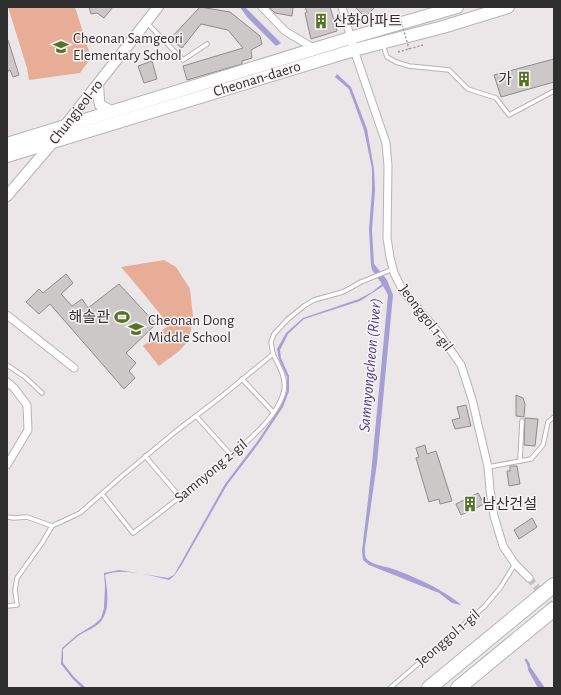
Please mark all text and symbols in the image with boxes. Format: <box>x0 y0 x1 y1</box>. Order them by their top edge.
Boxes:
building icon: 산화아파트 <box>312 12 330 30</box>
place label: 산화아파트 <box>333 13 402 29</box>
place label: Cheonan Samgeori Elementary School <box>73 31 183 63</box>
school or university icon: Cheonan Samgeori Elementary School <box>52 38 70 56</box>
street label: Cheonan-daero <box>212 59 302 99</box>
building icon: 가 <box>515 70 533 88</box>
place label: 가 <box>498 71 512 87</box>
street label: Chungjeol-ro <box>46 77 106 147</box>
street label: Jeonggol 1-gil <box>396 282 456 354</box>
water label: Samnyongcheon (River) <box>356 297 384 433</box>
sports icon: 해솔관 <box>113 308 131 326</box>
place label: 해솔관 <box>69 309 110 325</box>
place label: Cheonan Dong Middle School <box>148 313 235 345</box>
school or university icon: Cheonan Dong Middle School <box>127 320 145 338</box>
street label: Samnyong 2-gil <box>172 436 250 506</box>
building icon: 남산건설 <box>461 495 479 513</box>
place label: 남산건설 <box>482 496 537 512</box>
street label: Jeonggol 1-gil <box>413 606 483 670</box>

